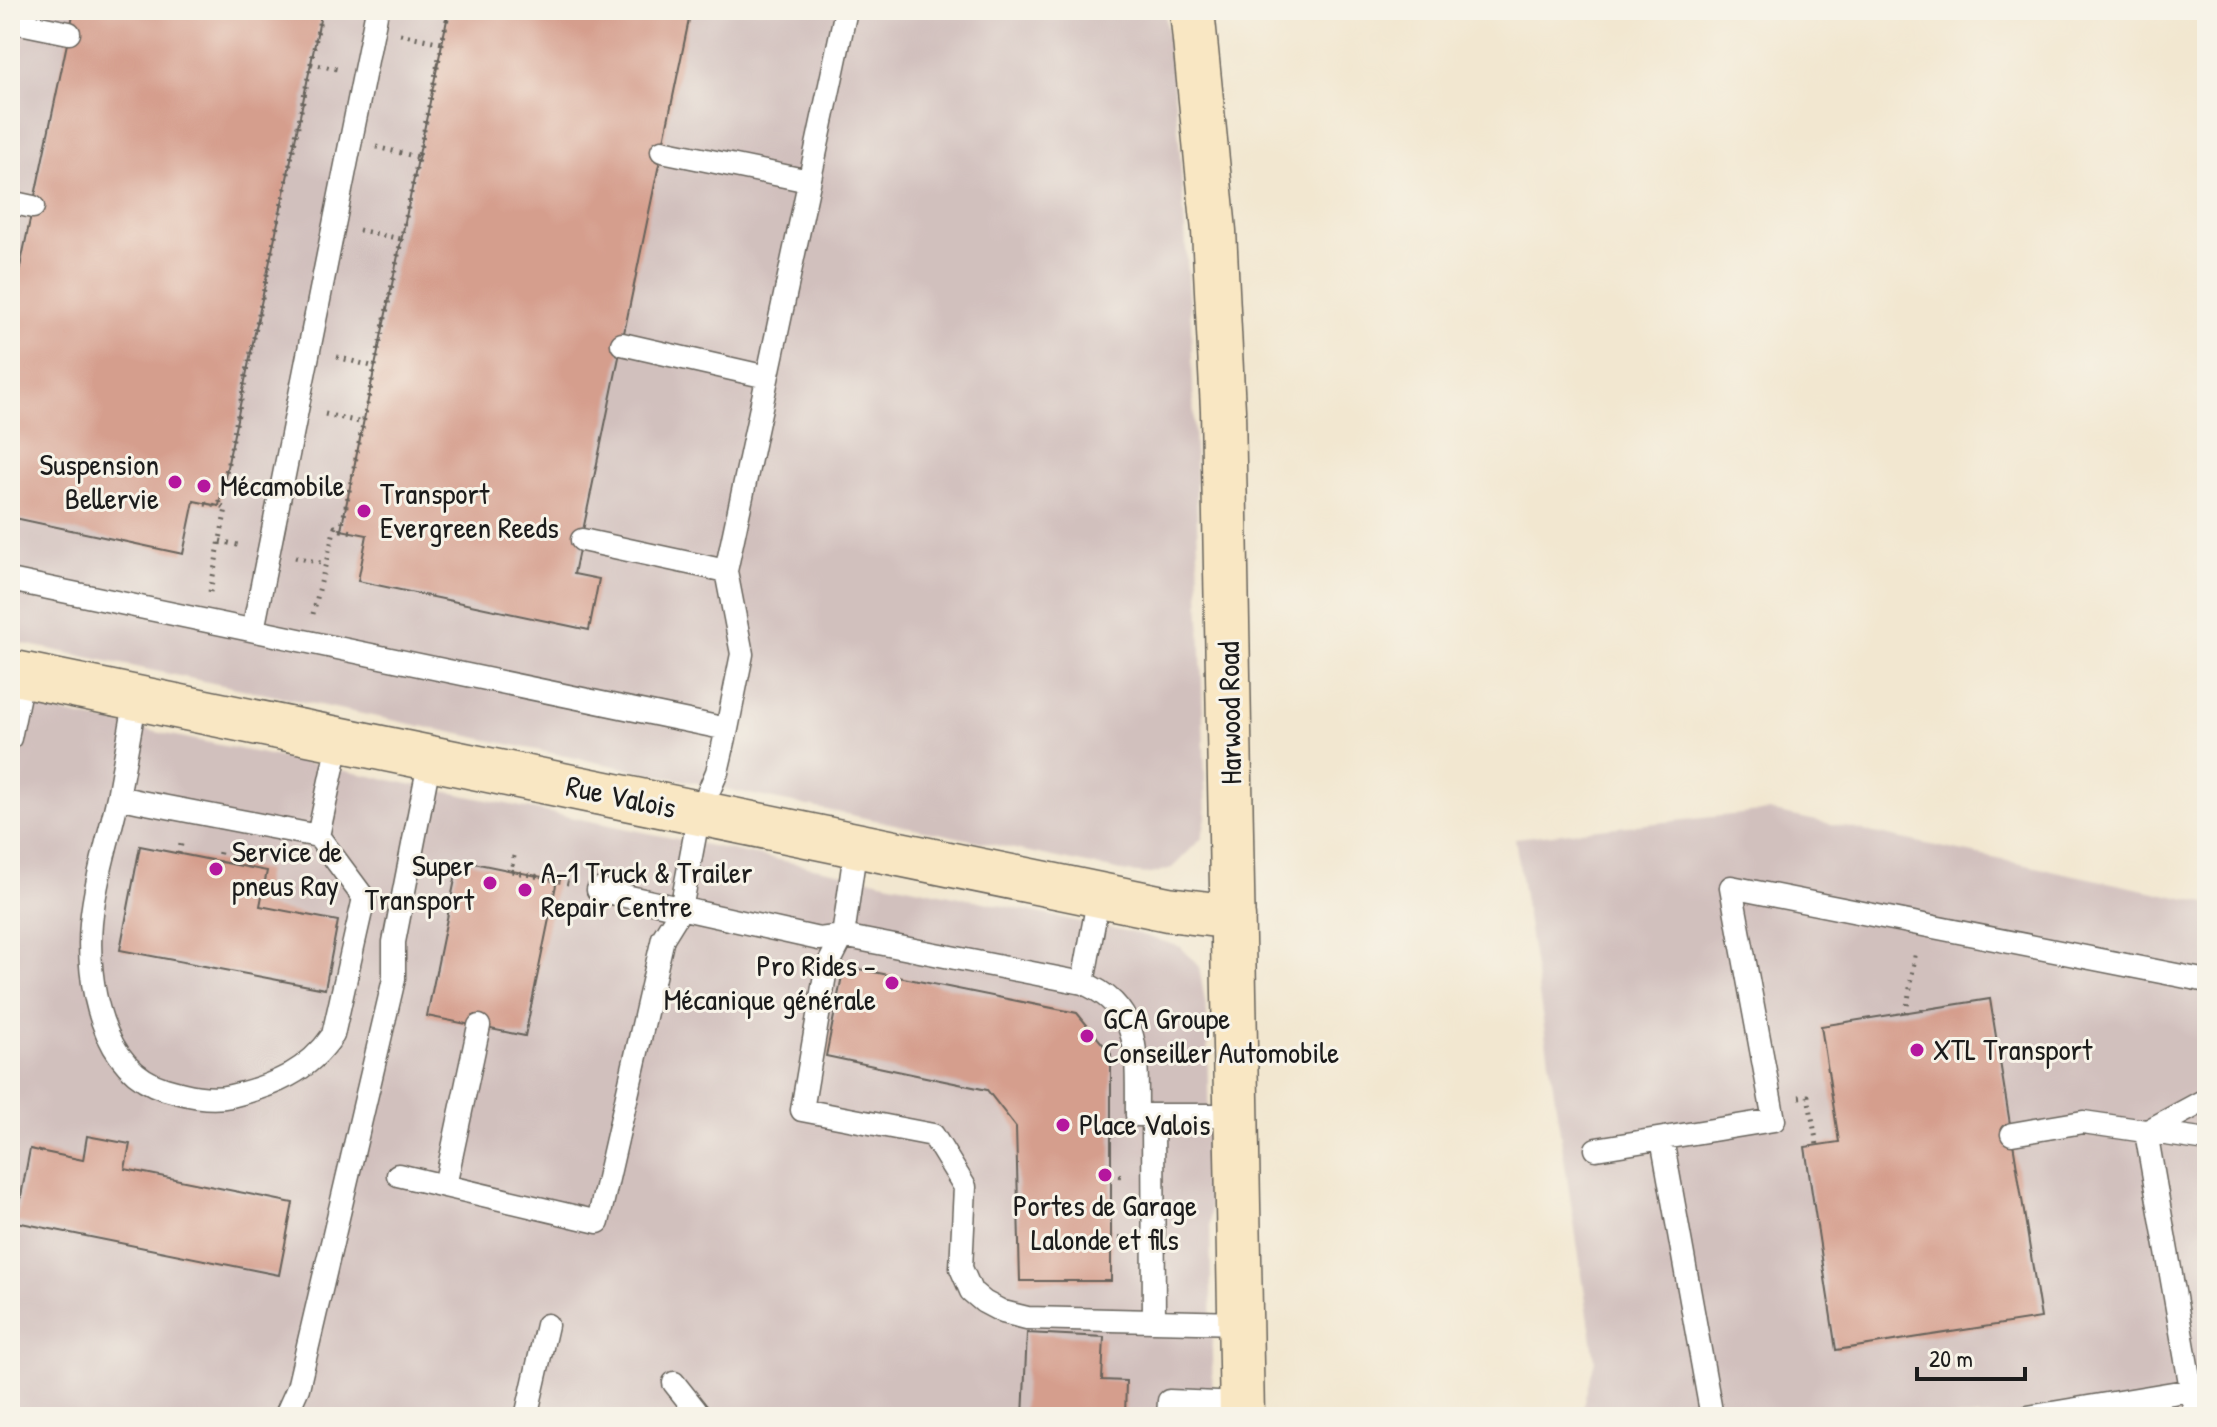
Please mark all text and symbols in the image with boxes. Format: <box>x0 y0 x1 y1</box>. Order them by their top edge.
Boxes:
place label: Suspension Bellervie <box>39 444 159 518</box>
place label: Mécamobile <box>220 465 345 505</box>
marker: Suspension Bellervie <box>166 473 184 491</box>
place label: Transport Evergreen Reeds <box>380 473 559 547</box>
marker: Mécamobile <box>195 477 213 495</box>
marker: Transport Evergreen Reeds <box>355 502 373 520</box>
street label: Harwood Road <box>1208 641 1250 785</box>
street label: Rue Valois <box>563 765 680 827</box>
place label: Service de pneus Ray <box>232 831 342 905</box>
place label: Super Transport <box>365 845 475 919</box>
place label: A-1 Truck & Trailer Repair Centre <box>541 852 753 926</box>
marker: Service de pneus Ray <box>207 860 225 878</box>
marker: Super Transport <box>481 874 499 892</box>
marker: A-1 Truck & Trailer Repair Centre <box>516 881 534 899</box>
place label: Pro Rides - Mécanique générale <box>664 945 876 1019</box>
marker: Pro Rides - Mécanique générale <box>883 974 901 992</box>
place label: GCA Groupe Conseiller Automobile <box>1103 998 1339 1072</box>
marker: GCA Groupe Conseiller Automobile <box>1078 1027 1096 1045</box>
place label: XTL Transport <box>1933 1029 2093 1069</box>
marker: XTL Transport <box>1908 1041 1926 1059</box>
place label: Place Valois <box>1079 1104 1211 1144</box>
marker: Place Valois <box>1054 1116 1072 1134</box>
marker: Portes de Garage Lalonde et fils <box>1096 1166 1114 1184</box>
place label: Portes de Garage Lalonde et fils <box>1013 1185 1197 1259</box>
scale bar <box>1917 1331 2025 1381</box>
text: 20 m <box>1929 1342 1973 1374</box>

